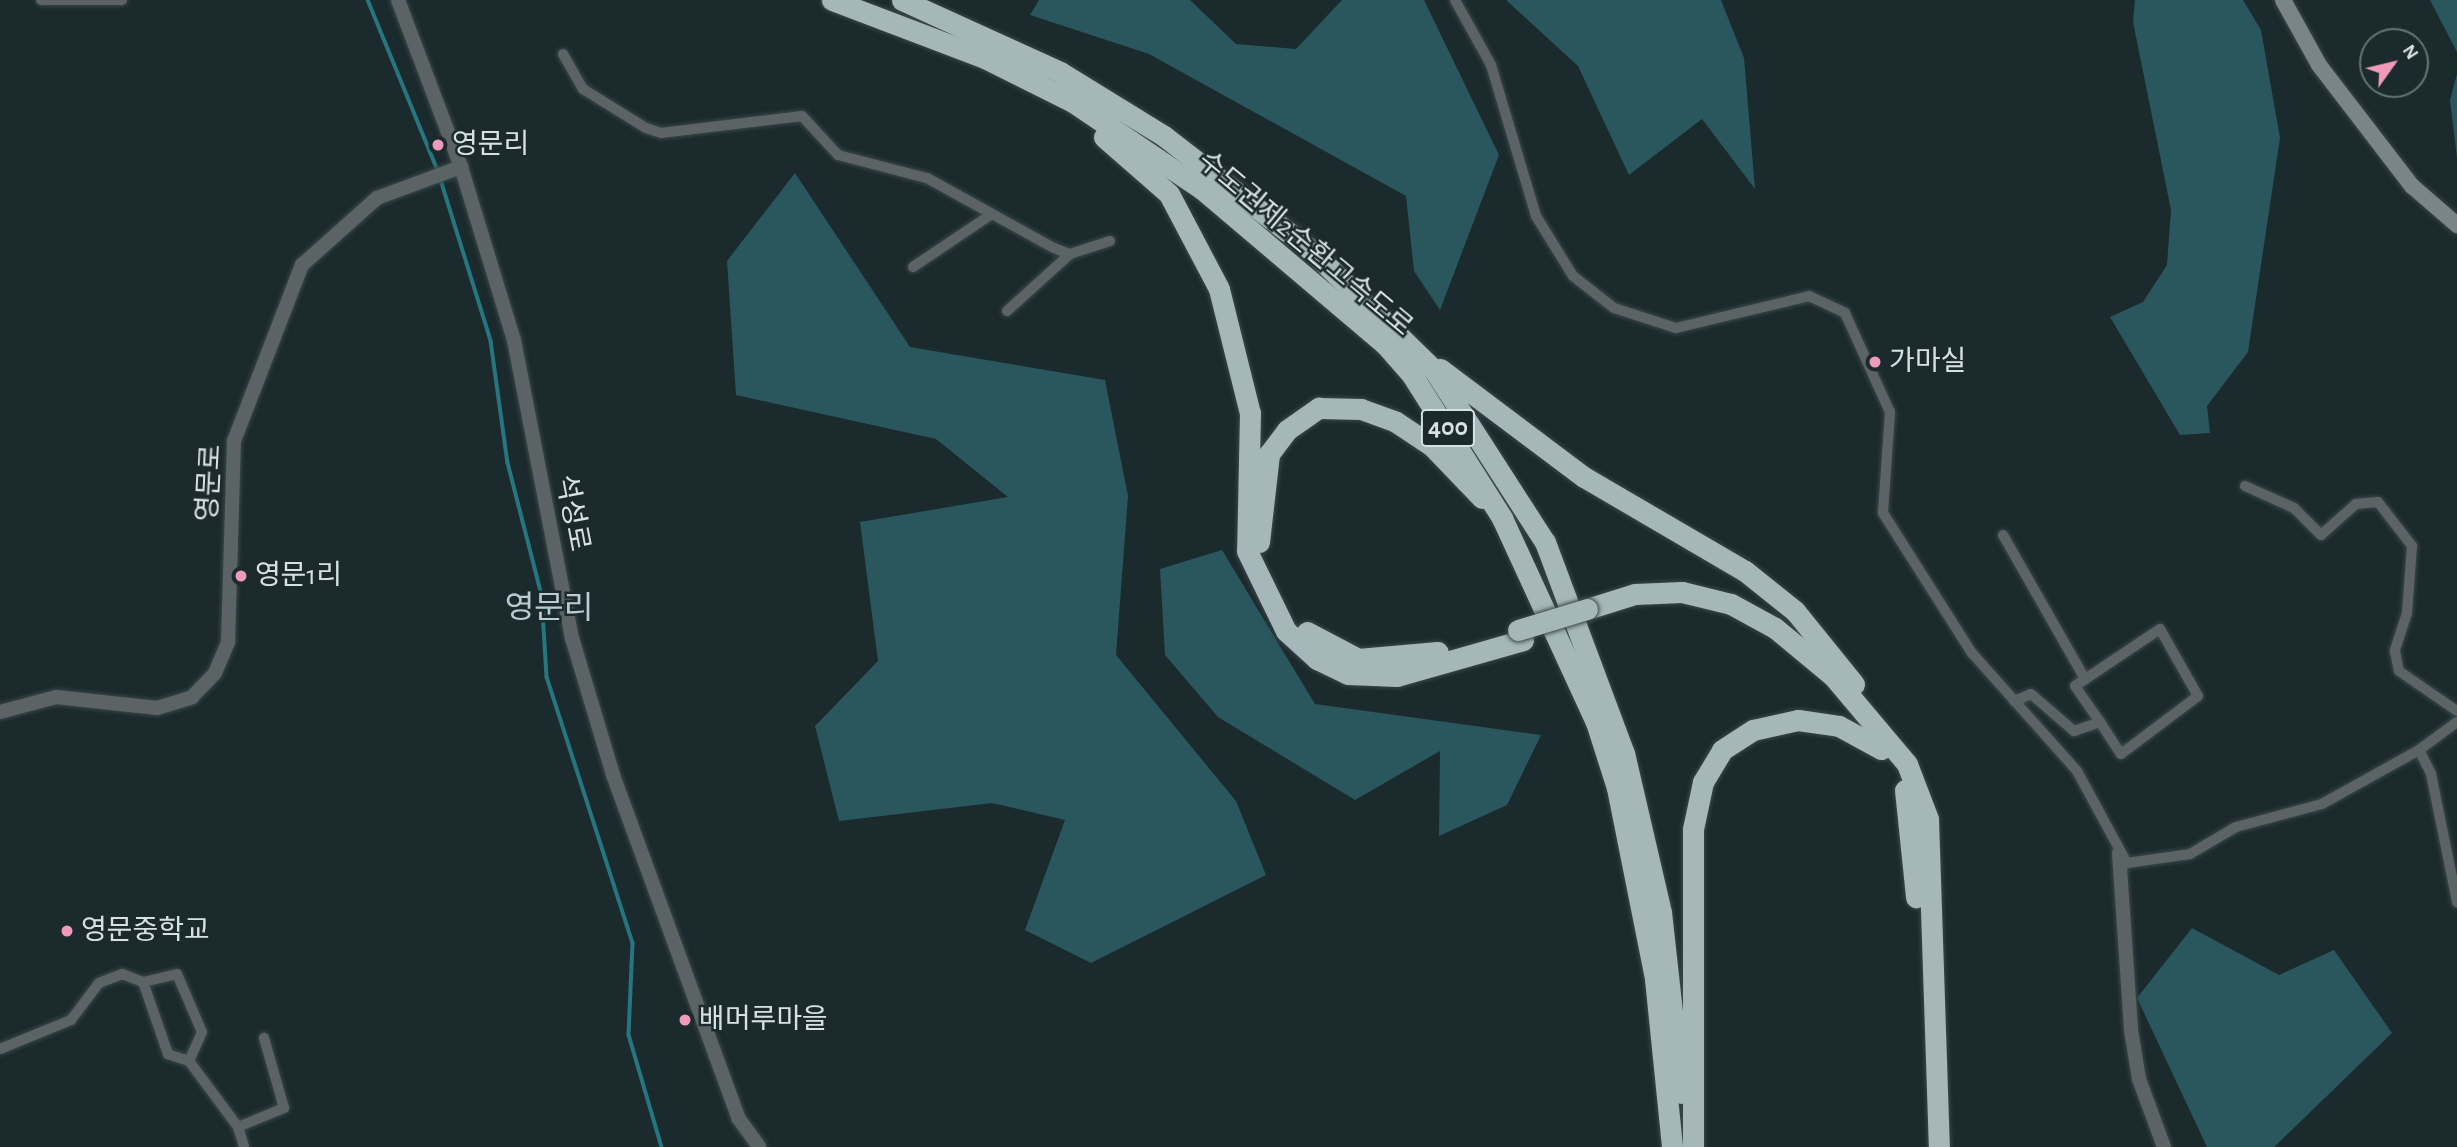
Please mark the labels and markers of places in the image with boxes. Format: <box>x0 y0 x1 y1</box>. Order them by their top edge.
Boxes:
place label: 영문리 <box>452 128 529 162</box>
marker: 영문리 <box>430 137 446 153</box>
place label: 가마실 <box>1889 345 1966 379</box>
marker: 가마실 <box>1867 354 1883 370</box>
place label: 영문1리 <box>255 559 342 593</box>
marker: 영문1리 <box>233 568 249 584</box>
place label: 영문중학교 <box>81 914 210 948</box>
marker: 영문중학교 <box>59 923 75 939</box>
place label: 배머루마을 <box>699 1003 828 1037</box>
marker: 배머루마을 <box>677 1012 693 1028</box>

